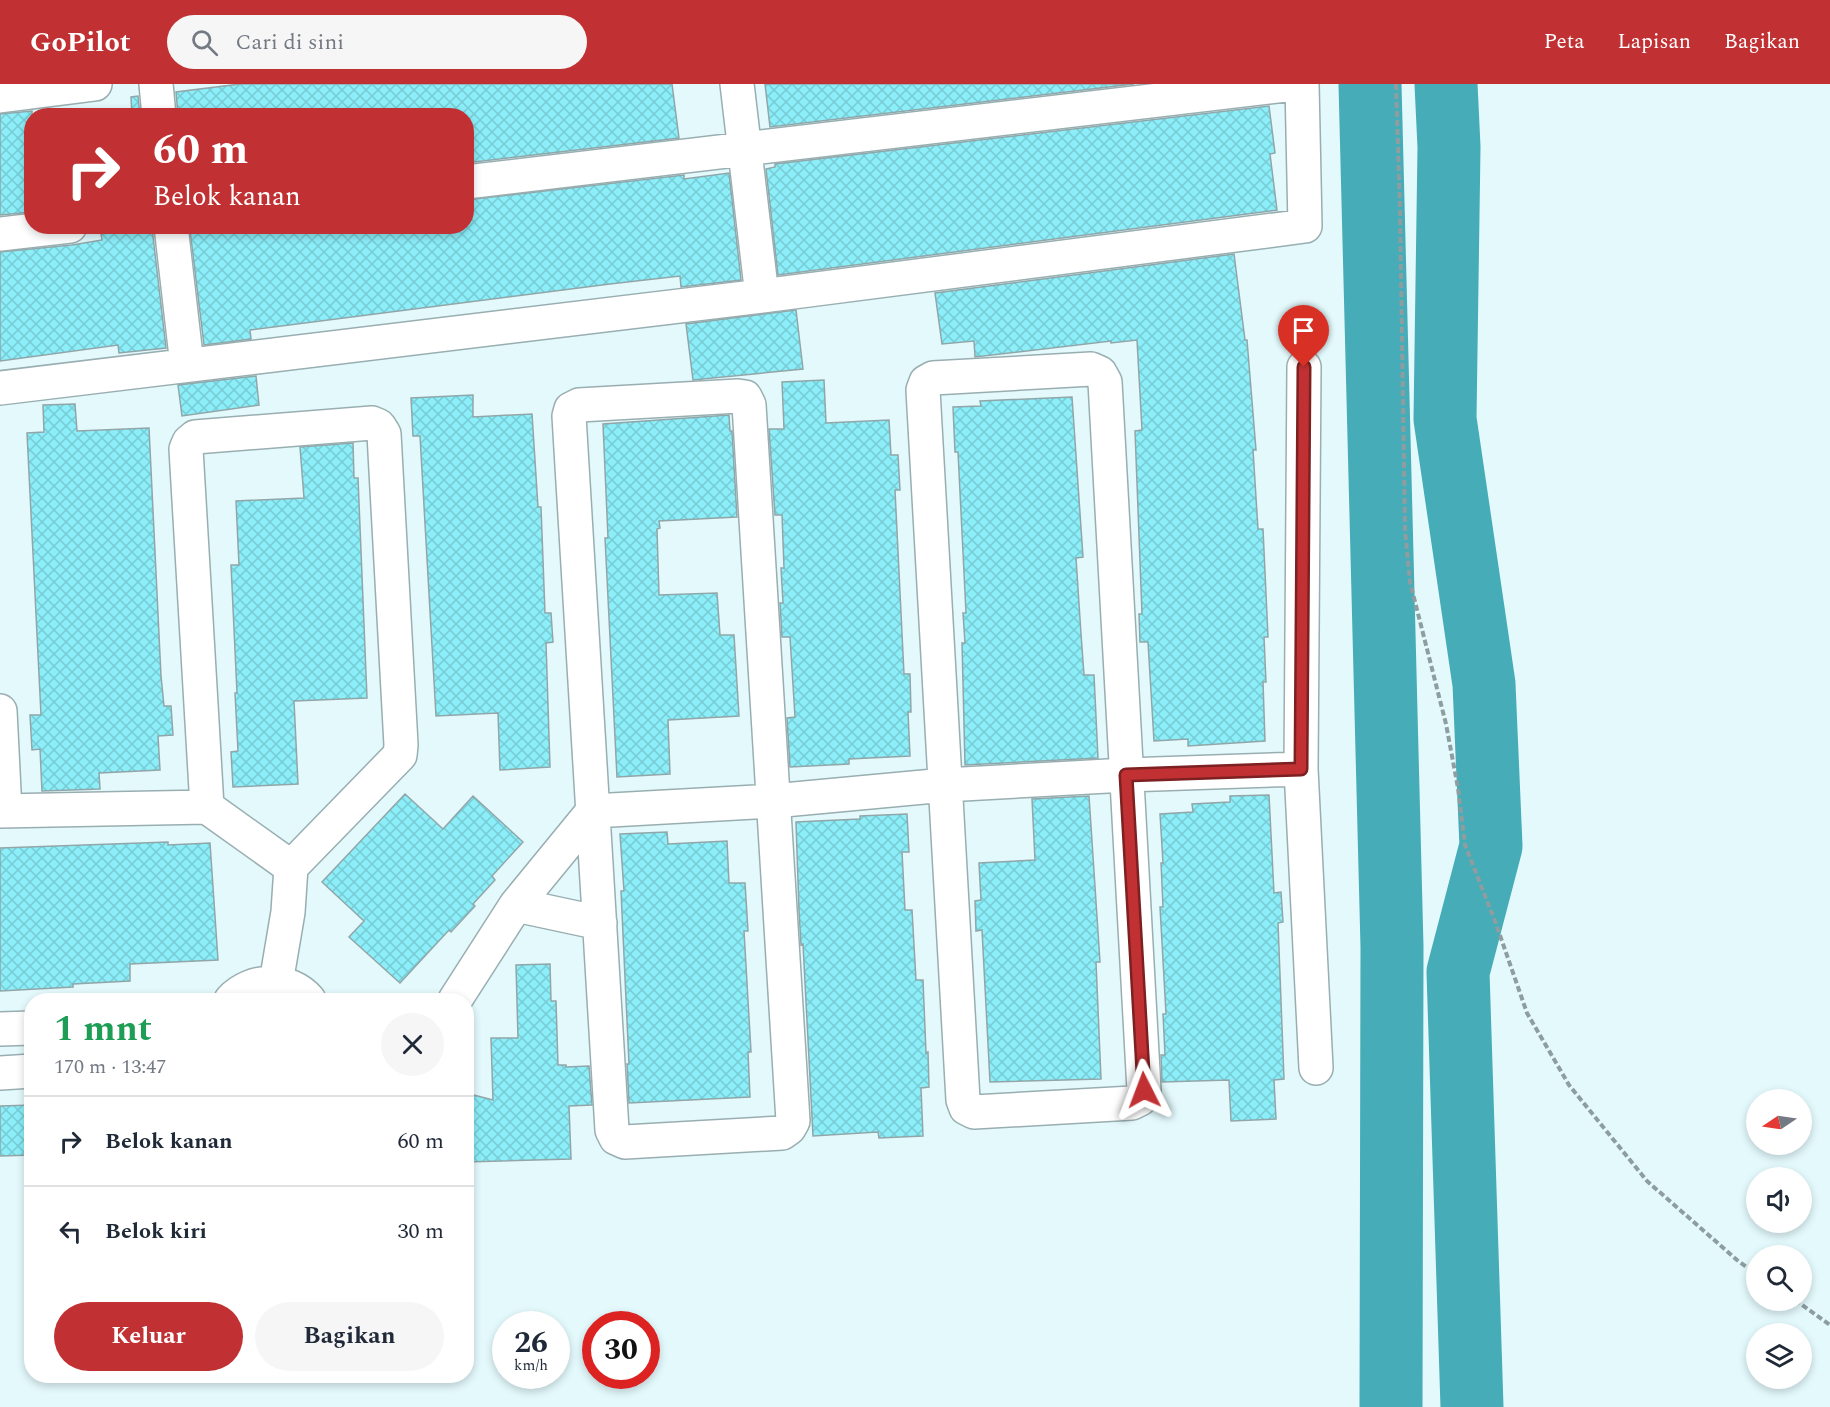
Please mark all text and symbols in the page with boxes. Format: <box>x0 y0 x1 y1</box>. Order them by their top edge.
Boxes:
search box <box>167 15 587 69</box>
text: GoPilot <box>30 21 131 64</box>
icon: search <box>188 26 221 59</box>
text: Cari di sini <box>236 26 344 59</box>
text: Peta <box>1544 26 1584 58</box>
text: Lapisan <box>1617 26 1691 58</box>
text: Bagikan <box>1724 26 1800 58</box>
text: 60 m <box>153 119 248 182</box>
icon: right <box>54 132 132 210</box>
text: Belok kanan <box>153 176 301 218</box>
pin <box>1278 305 1329 367</box>
icon: arrive <box>1287 314 1320 347</box>
text: 1 mnt <box>54 1002 152 1057</box>
button: close <box>381 1013 444 1076</box>
text: 170 m · 13:47 <box>54 1052 166 1082</box>
position arrow <box>1112 1058 1176 1122</box>
north arrow <box>1746 1089 1812 1155</box>
map controls <box>1746 1089 1812 1389</box>
icon: right <box>54 1125 87 1158</box>
text: Belok kanan <box>105 1125 233 1158</box>
text: 60 m <box>398 1125 444 1158</box>
button: sound <box>1746 1167 1812 1233</box>
icon: left <box>54 1215 87 1248</box>
text: Belok kiri <box>105 1215 207 1248</box>
text: 30 m <box>398 1215 444 1248</box>
button: search <box>1746 1245 1812 1311</box>
button: Keluar <box>54 1302 243 1371</box>
button: Bagikan <box>255 1302 444 1371</box>
speed limit sign: 30 <box>582 1311 660 1389</box>
text: 26 <box>514 1320 548 1366</box>
button: layers <box>1746 1323 1812 1389</box>
text: km/h <box>514 1354 548 1377</box>

